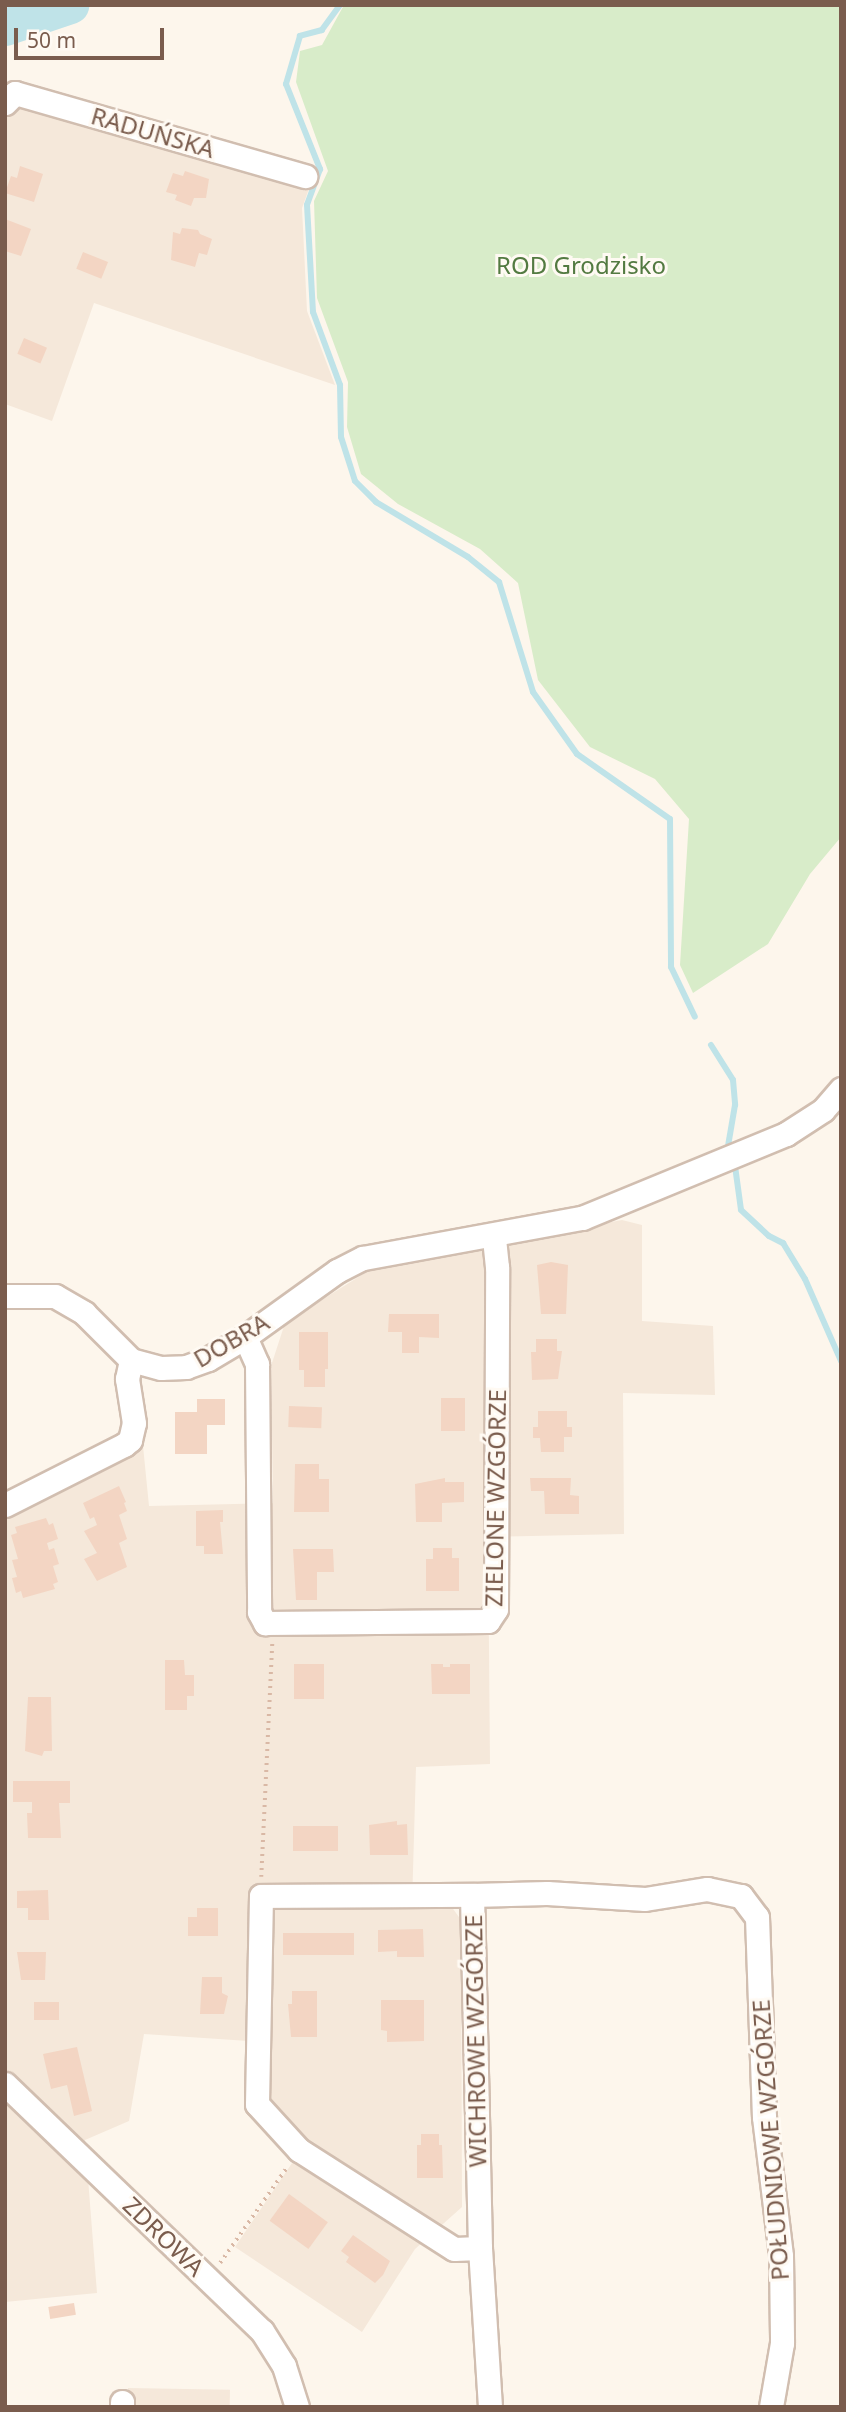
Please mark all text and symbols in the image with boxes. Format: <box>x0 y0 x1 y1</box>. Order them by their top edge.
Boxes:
scale bar <box>18 14 168 58</box>
text: 50 m <box>27 26 76 54</box>
street label: RADUŃSKA <box>88 101 218 163</box>
park label: ROD Grodzisko <box>496 251 666 279</box>
street label: DOBRA <box>188 1307 274 1373</box>
street label: ZIELONE WZGÓRZE <box>479 1389 511 1607</box>
street label: WICHROWE WZGÓRZE <box>458 1914 492 2168</box>
street label: POŁUDNIOWE WZGÓRZE <box>746 1999 794 2281</box>
street label: ZDROWA <box>118 2190 210 2282</box>

